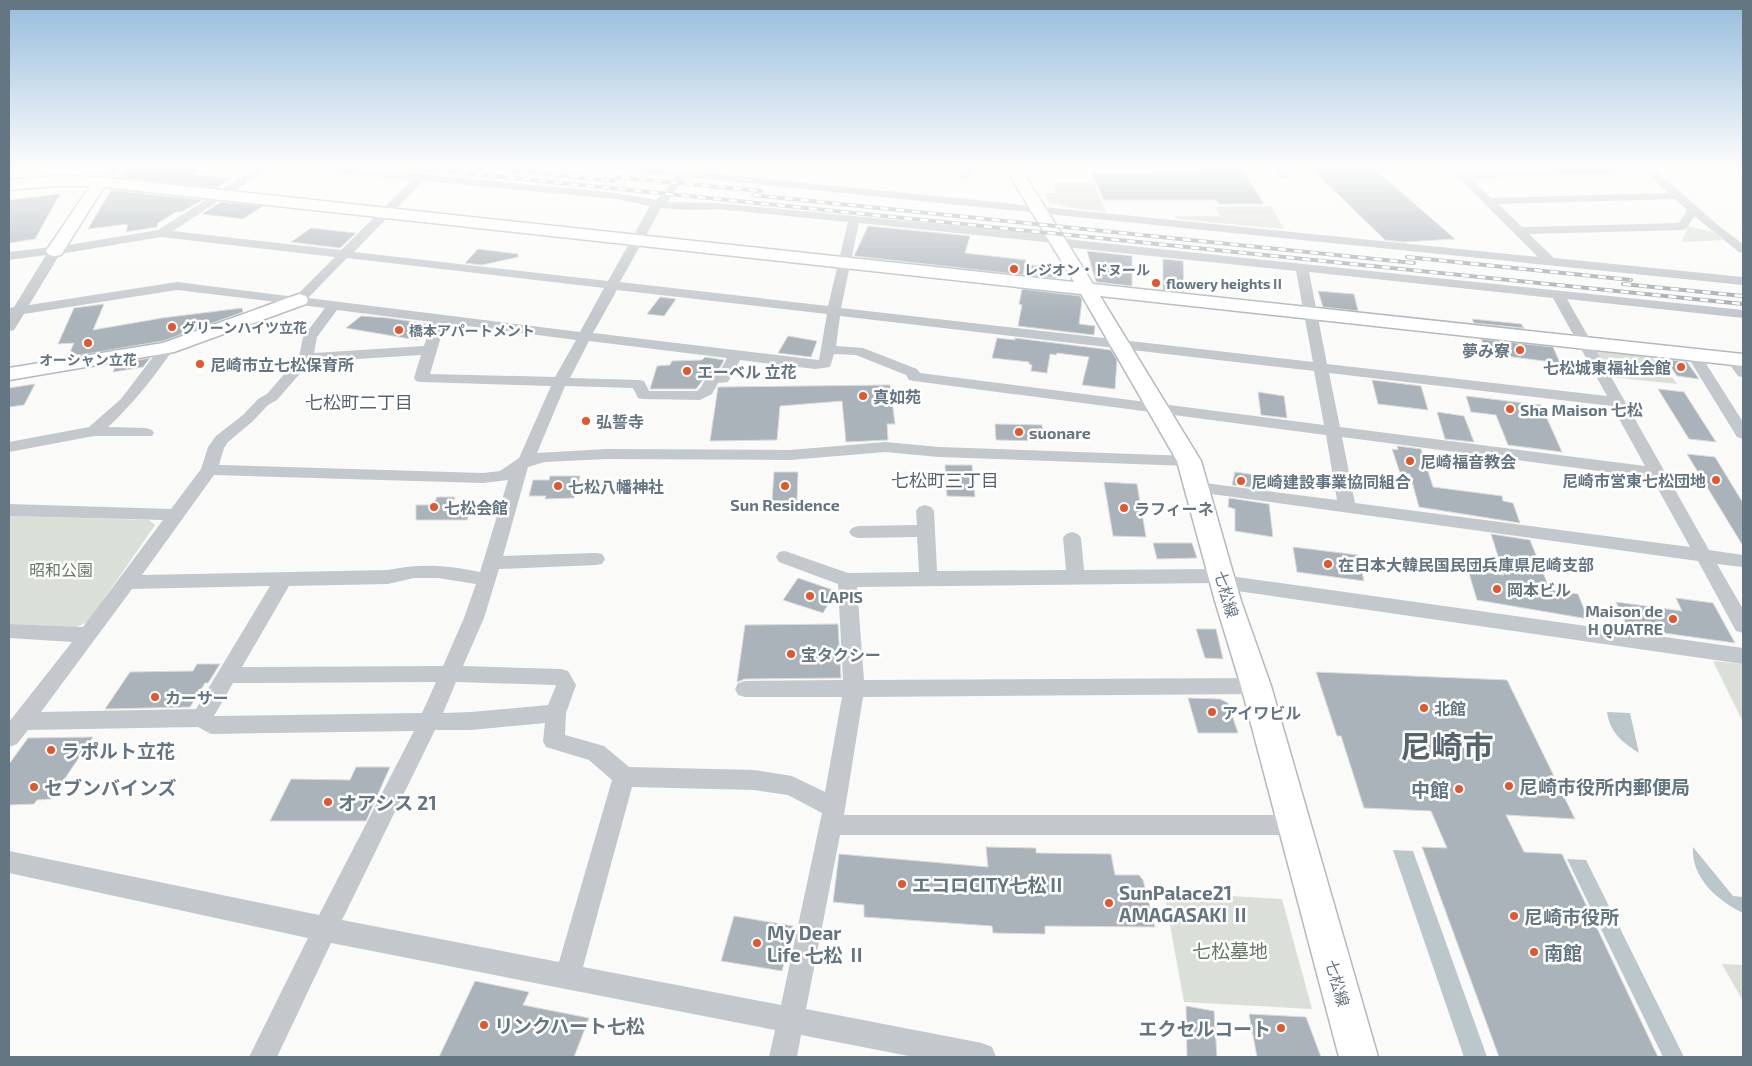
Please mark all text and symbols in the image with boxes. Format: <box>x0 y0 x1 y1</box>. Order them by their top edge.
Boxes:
place label: レジオン・ドヌール <box>1024 261 1150 278</box>
marker: レジオン・ドヌール <box>1008 263 1020 275</box>
place label: flowery heightsⅡ <box>1166 275 1285 292</box>
marker: flowery heightsⅡ <box>1150 277 1162 289</box>
place label: グリーンハイツ立花 <box>182 319 307 336</box>
marker: グリーンハイツ立花 <box>166 321 178 333</box>
place label: 橋本アパートメント <box>409 322 535 339</box>
marker: 橋本アパートメント <box>393 324 405 336</box>
marker: オーシャン立花 <box>82 337 94 349</box>
place label: 夢み寮 <box>1462 341 1510 360</box>
marker: 夢み寮 <box>1514 344 1526 356</box>
place label: オーシャン立花 <box>39 351 137 368</box>
place label: 尼崎市立七松保育所 <box>210 355 354 374</box>
marker: 尼崎市立七松保育所 <box>194 358 206 370</box>
place label: 七松城東福祉会館 <box>1543 358 1671 377</box>
marker: 七松城東福祉会館 <box>1675 361 1687 373</box>
place label: エーベル 立花 <box>697 362 796 381</box>
marker: エーベル 立花 <box>681 365 693 377</box>
place label: 真如苑 <box>873 387 921 406</box>
marker: 真如苑 <box>857 390 869 402</box>
district label: 七松町二丁目 <box>305 391 413 413</box>
place label: Sha Maison 七松 <box>1520 400 1643 419</box>
marker: Sha Maison 七松 <box>1504 403 1516 415</box>
place label: 弘誓寺 <box>596 412 644 431</box>
marker: 弘誓寺 <box>580 415 592 427</box>
place label: suonare <box>1029 423 1091 442</box>
marker: suonare <box>1013 426 1025 438</box>
place label: 尼崎福音教会 <box>1420 452 1516 471</box>
marker: 尼崎福音教会 <box>1404 455 1416 467</box>
district label: 七松町三丁目 <box>891 469 999 491</box>
place label: 尼崎市営東七松団地 <box>1562 471 1706 490</box>
place label: 尼崎建設事業協同組合 <box>1251 472 1411 491</box>
marker: 尼崎市営東七松団地 <box>1710 474 1722 486</box>
marker: 尼崎建設事業協同組合 <box>1235 475 1247 487</box>
place label: 七松八幡神社 <box>568 477 664 496</box>
marker: 七松八幡神社 <box>552 480 564 492</box>
marker: Sun Residence <box>779 480 791 492</box>
place label: Sun Residence <box>730 495 840 514</box>
place label: 七松会館 <box>444 498 508 517</box>
place label: ラフィーネ <box>1134 499 1214 518</box>
marker: 七松会館 <box>428 501 440 513</box>
marker: ラフィーネ <box>1118 502 1130 514</box>
place label: 在日本大韓民国民団兵庫県尼崎支部 <box>1338 555 1594 574</box>
marker: 在日本大韓民国民団兵庫県尼崎支部 <box>1322 558 1334 570</box>
park label: 昭和公園 <box>29 560 93 579</box>
street label: 七松線 <box>1211 568 1243 620</box>
place label: 岡本ビル <box>1507 580 1571 599</box>
marker: 岡本ビル <box>1491 583 1503 595</box>
place label: LAPIS <box>820 587 863 606</box>
marker: LAPIS <box>804 590 816 602</box>
place label: Maison de H QUATRE <box>1585 601 1663 639</box>
marker: Maison de H QUATRE <box>1667 613 1679 625</box>
place label: 宝タクシー <box>801 645 881 664</box>
marker: 宝タクシー <box>785 648 797 660</box>
place label: カーサー <box>165 688 229 707</box>
marker: カーサー <box>149 691 161 703</box>
place label: 北館 <box>1434 699 1466 718</box>
marker: 北館 <box>1418 702 1430 714</box>
place label: アイワビル <box>1222 703 1301 722</box>
marker: アイワビル <box>1206 706 1218 718</box>
district label: 尼崎市 <box>1401 727 1494 764</box>
place label: ラポルト立花 <box>61 739 175 762</box>
marker: ラポルト立花 <box>45 744 57 756</box>
place label: 尼崎市役所内郵便局 <box>1519 775 1690 798</box>
place label: セブンバインズ <box>44 776 177 799</box>
place label: 中館 <box>1411 778 1449 801</box>
marker: 尼崎市役所内郵便局 <box>1503 780 1515 792</box>
marker: セブンバインズ <box>28 781 40 793</box>
marker: 中館 <box>1453 783 1465 795</box>
place label: オアシス 21 <box>338 791 437 814</box>
marker: オアシス 21 <box>322 796 334 808</box>
place label: エコロCITY七松Ⅱ <box>912 873 1066 896</box>
marker: エコロCITY七松Ⅱ <box>896 878 908 890</box>
place label: SunPalace21 AMAGASAKI Ⅱ <box>1119 881 1250 926</box>
marker: SunPalace21 AMAGASAKI Ⅱ <box>1103 897 1115 909</box>
place label: 尼崎市役所 <box>1524 905 1619 928</box>
marker: 尼崎市役所 <box>1508 910 1520 922</box>
place label: My Dear Life 七松 Ⅱ <box>767 921 866 966</box>
marker: My Dear Life 七松 Ⅱ <box>751 937 763 949</box>
park label: 七松墓地 <box>1192 939 1268 962</box>
place label: 南館 <box>1544 941 1582 964</box>
marker: 南館 <box>1528 946 1540 958</box>
street label: 七松線 <box>1322 957 1354 1009</box>
place label: リンクハート七松 <box>494 1014 645 1037</box>
place label: エクセルコート <box>1138 1017 1271 1040</box>
marker: リンクハート七松 <box>478 1019 490 1031</box>
marker: エクセルコート <box>1275 1022 1287 1034</box>

